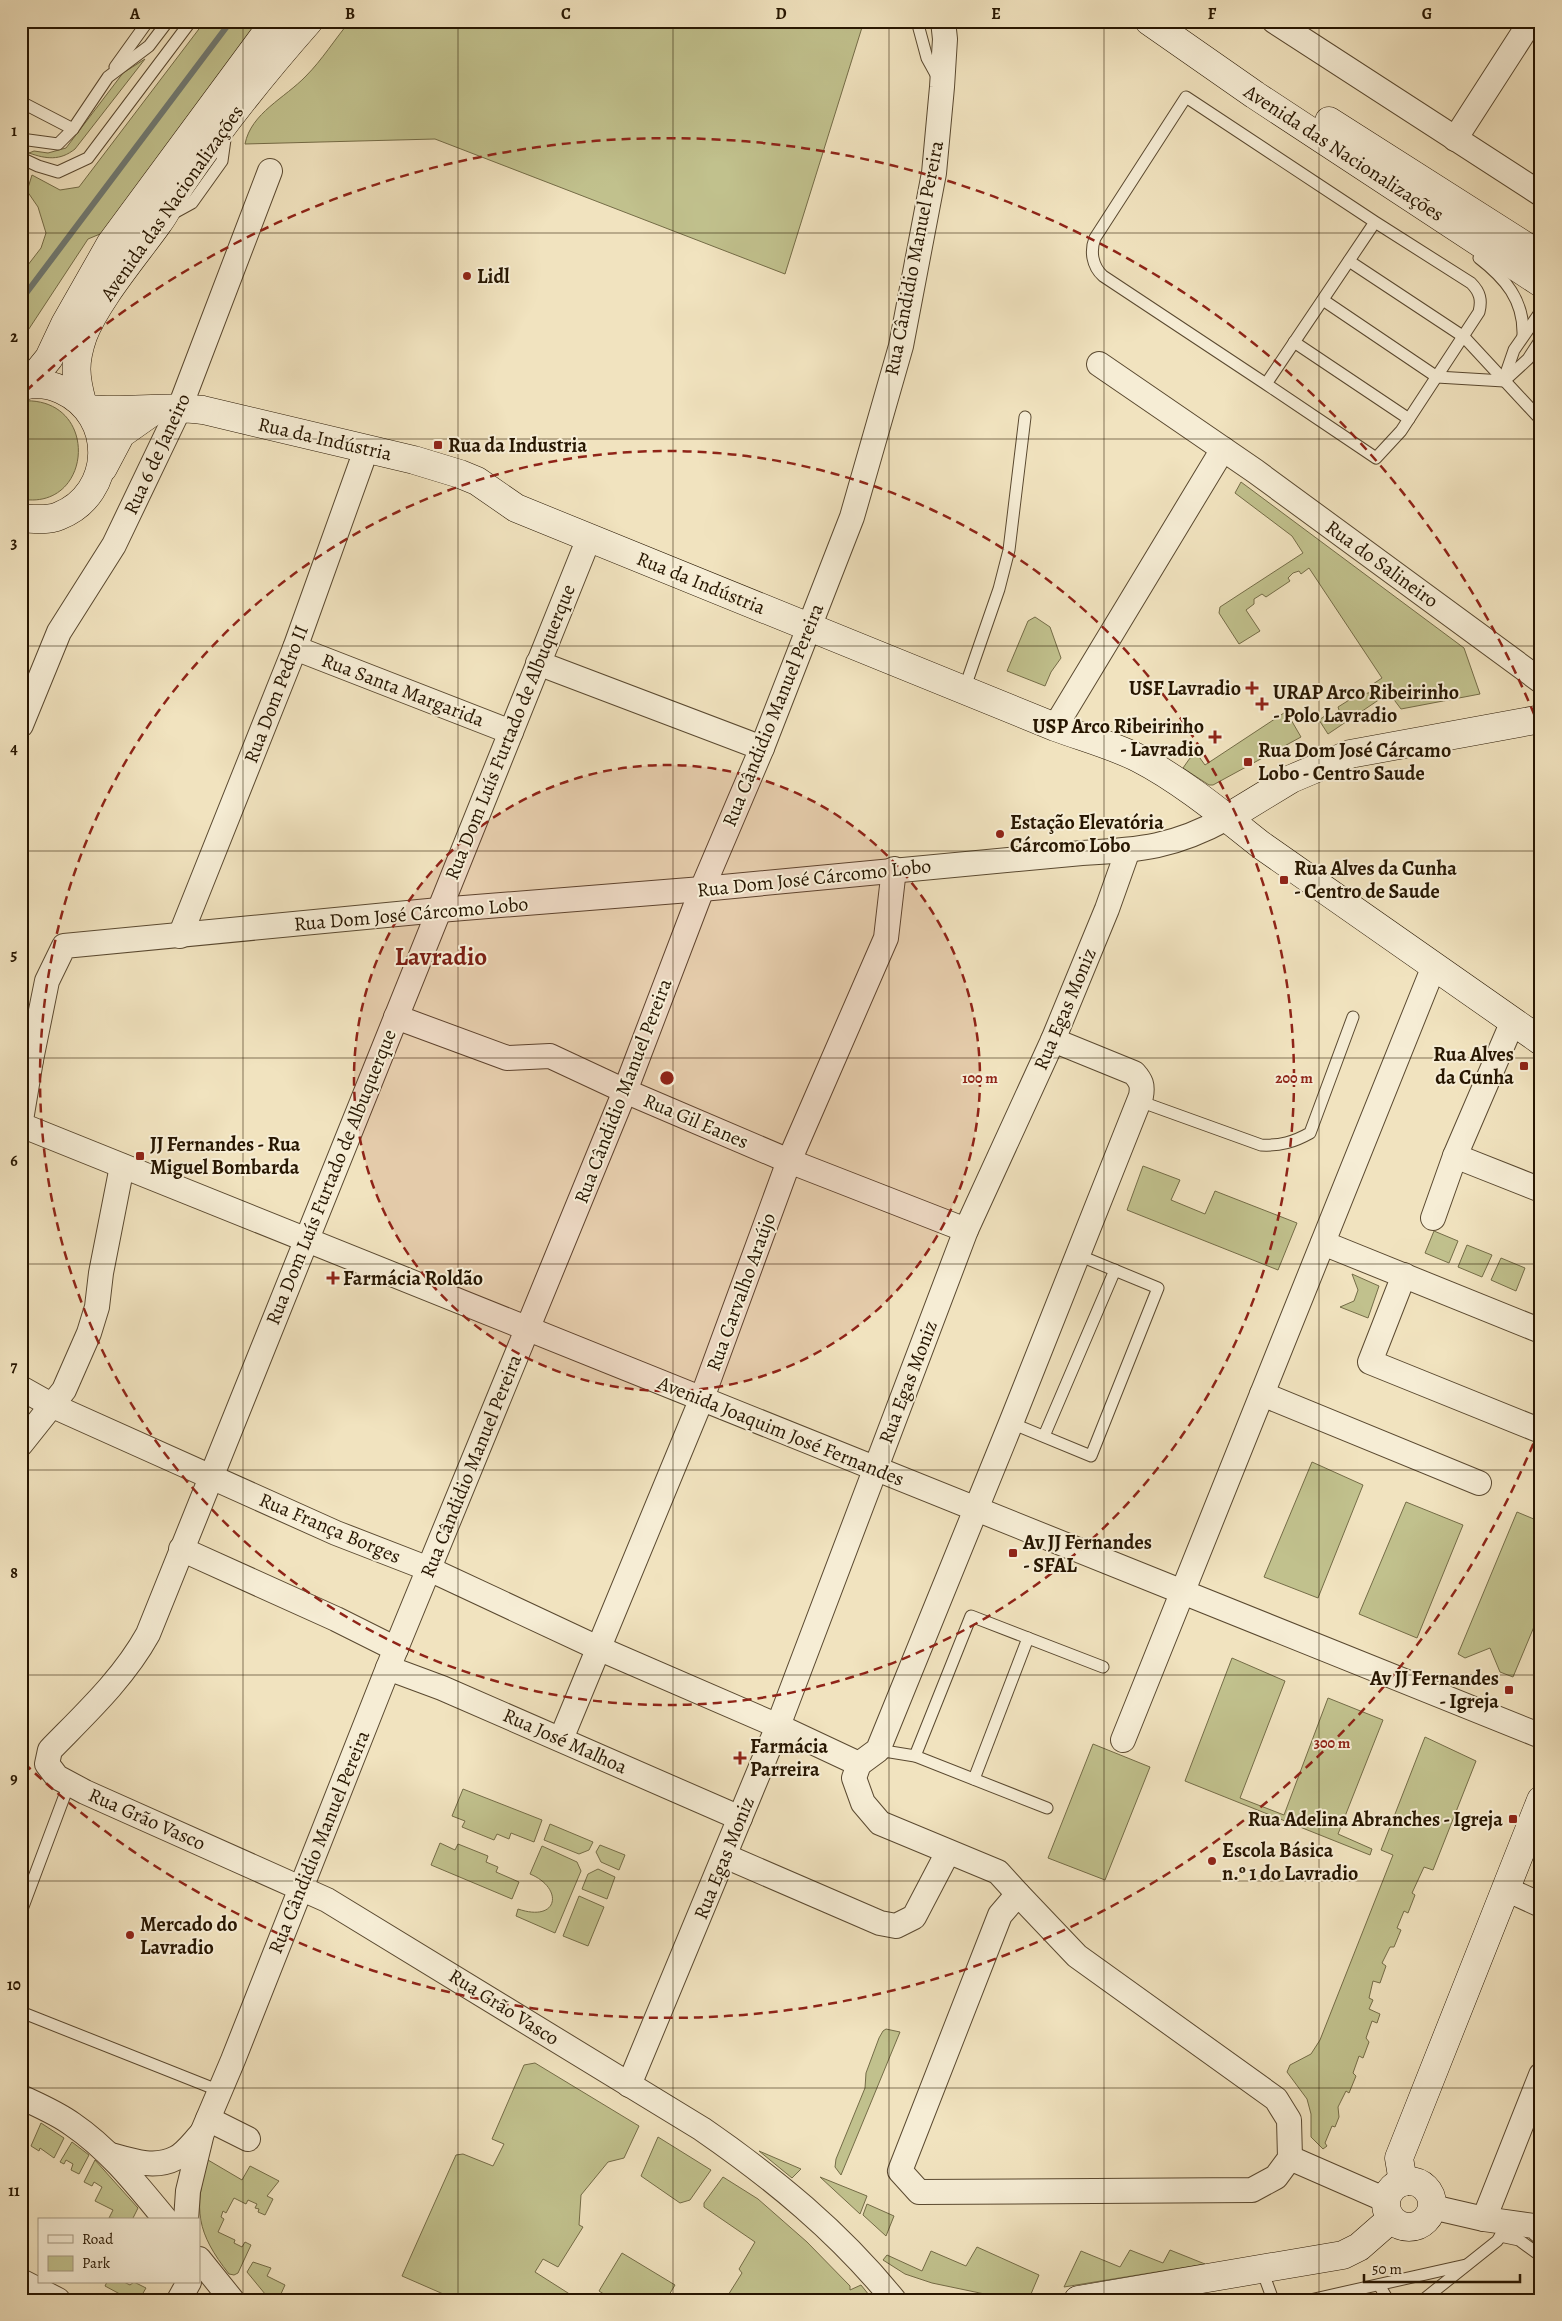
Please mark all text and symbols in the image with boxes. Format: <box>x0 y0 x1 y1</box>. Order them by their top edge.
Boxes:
text: A <box>129 3 141 25</box>
text: B <box>345 3 355 25</box>
text: C <box>561 3 571 25</box>
text: D <box>775 3 787 25</box>
text: E <box>991 3 1001 25</box>
text: F <box>1208 3 1217 25</box>
text: G <box>1422 3 1432 25</box>
street label: Avenida das Nacionalizações <box>1238 78 1449 228</box>
street label: Avenida das Nacionalizações <box>93 100 250 307</box>
text: 1 <box>11 120 17 142</box>
street label: Rua Cândidio Manuel Pereira <box>878 138 950 378</box>
place label: Lidl <box>477 263 510 290</box>
marker: Lidl <box>461 270 473 282</box>
text: 2 <box>10 326 18 348</box>
street label: Rua 6 de Janeiro <box>117 389 197 519</box>
street label: Rua da Indústria <box>255 410 395 468</box>
place label: Rua da Industria <box>448 432 587 459</box>
marker: Rua da Industria <box>432 439 444 451</box>
street label: Rua do Salineiro <box>1320 514 1444 614</box>
text: 3 <box>11 532 18 554</box>
street label: Rua da Indústria <box>633 545 770 621</box>
street label: Rua Dom Luís Furtado de Albuquerque <box>438 580 582 884</box>
street label: Rua Cândidio Manuel Pereira <box>716 599 830 831</box>
street label: Rua Dom Pedro II <box>237 621 315 767</box>
street label: Rua Santa Margarida <box>318 647 489 734</box>
place label: USF Lavradio <box>1129 675 1241 702</box>
place label: URAP Arco Ribeirinho - Polo Lavradio <box>1273 679 1459 729</box>
marker: USF Lavradio <box>1245 681 1259 695</box>
marker: URAP Arco Ribeirinho - Polo Lavradio <box>1255 697 1269 711</box>
place label: USP Arco Ribeirinho - Lavradio <box>1032 713 1204 763</box>
marker: USP Arco Ribeirinho - Lavradio <box>1208 730 1222 744</box>
place label: Rua Dom José Cárcamo Lobo - Centro Saude <box>1258 737 1451 787</box>
text: 4 <box>10 738 18 760</box>
marker: Rua Dom José Cárcamo Lobo - Centro Saude <box>1242 756 1254 768</box>
place label: Estação Elevatória Cárcomo Lobo <box>1010 809 1164 859</box>
marker: Estação Elevatória Cárcomo Lobo <box>994 828 1006 840</box>
street label: Rua Dom José Cárcomo Lobo <box>696 852 932 904</box>
place label: Rua Alves da Cunha - Centro de Saude <box>1294 855 1457 905</box>
marker: Rua Alves da Cunha - Centro de Saude <box>1278 874 1290 886</box>
street label: Rua Dom José Cárcomo Lobo <box>293 890 529 938</box>
district label: Lavradio <box>395 940 487 974</box>
text: 5 <box>11 944 18 966</box>
street label: Rua Egas Moniz <box>1027 944 1103 1074</box>
street label: Rua Cândidio Manuel Pereira <box>568 974 679 1207</box>
street label: Rua Dom Luís Furtado de Albuquerque <box>259 1025 403 1329</box>
place label: Rua Alves da Cunha <box>1433 1041 1514 1091</box>
marker: Rua Alves da Cunha <box>1518 1060 1530 1072</box>
text: 100 m <box>962 1068 998 1088</box>
text: 200 m <box>1275 1068 1313 1088</box>
centre of rings <box>658 1069 676 1087</box>
street label: Rua Gil Eanes <box>639 1087 753 1155</box>
place label: JJ Fernandes - Rua Miguel Bombarda <box>150 1131 301 1181</box>
text: 6 <box>10 1150 18 1172</box>
marker: JJ Fernandes - Rua Miguel Bombarda <box>134 1150 146 1162</box>
street label: Rua Carvalho Araújo <box>700 1209 782 1375</box>
place label: Farmácia Roldão <box>343 1265 483 1292</box>
marker: Farmácia Roldão <box>327 1272 339 1284</box>
street label: Rua Egas Moniz <box>872 1316 944 1448</box>
street label: Rua Cândidio Manuel Pereira <box>414 1350 528 1582</box>
text: 7 <box>11 1356 18 1378</box>
street label: Avenida Joaquim José Fernandes <box>653 1369 908 1493</box>
street label: Rua França Borges <box>255 1486 405 1570</box>
place label: Av JJ Fernandes - SFAL <box>1022 1529 1152 1579</box>
marker: Av JJ Fernandes - SFAL <box>1007 1547 1019 1559</box>
text: 8 <box>10 1562 18 1584</box>
place label: Av JJ Fernandes - Igreja <box>1369 1665 1499 1715</box>
marker: Av JJ Fernandes - Igreja <box>1503 1684 1515 1696</box>
street label: Rua José Malhoa <box>499 1702 632 1781</box>
street label: Rua Cândidio Manuel Pereira <box>262 1726 376 1958</box>
place label: Farmácia Parreira <box>750 1733 828 1783</box>
text: 300 m <box>1314 1733 1351 1753</box>
marker: Farmácia Parreira <box>734 1752 746 1764</box>
text: 9 <box>10 1768 18 1790</box>
street label: Rua Grão Vasco <box>84 1781 210 1857</box>
street label: Rua Egas Moniz <box>687 1793 761 1923</box>
place label: Rua Adelina Abranches - Igreja <box>1248 1806 1503 1833</box>
marker: Rua Adelina Abranches - Igreja <box>1507 1813 1519 1825</box>
place label: Escola Básica n.º 1 do Lavradio <box>1222 1837 1358 1887</box>
marker: Escola Básica n.º 1 do Lavradio <box>1206 1855 1218 1867</box>
place label: Mercado do Lavradio <box>140 1911 237 1961</box>
marker: Mercado do Lavradio <box>124 1929 136 1941</box>
street label: Rua Grão Vasco <box>444 1962 564 2052</box>
text: 10 <box>7 1974 21 1996</box>
text: 11 <box>8 2180 20 2202</box>
legend <box>38 2218 200 2284</box>
text: Road <box>82 2229 114 2249</box>
scale bar <box>1364 2251 1521 2283</box>
text: Park <box>82 2253 111 2273</box>
text: 50 m <box>1372 2259 1402 2279</box>

